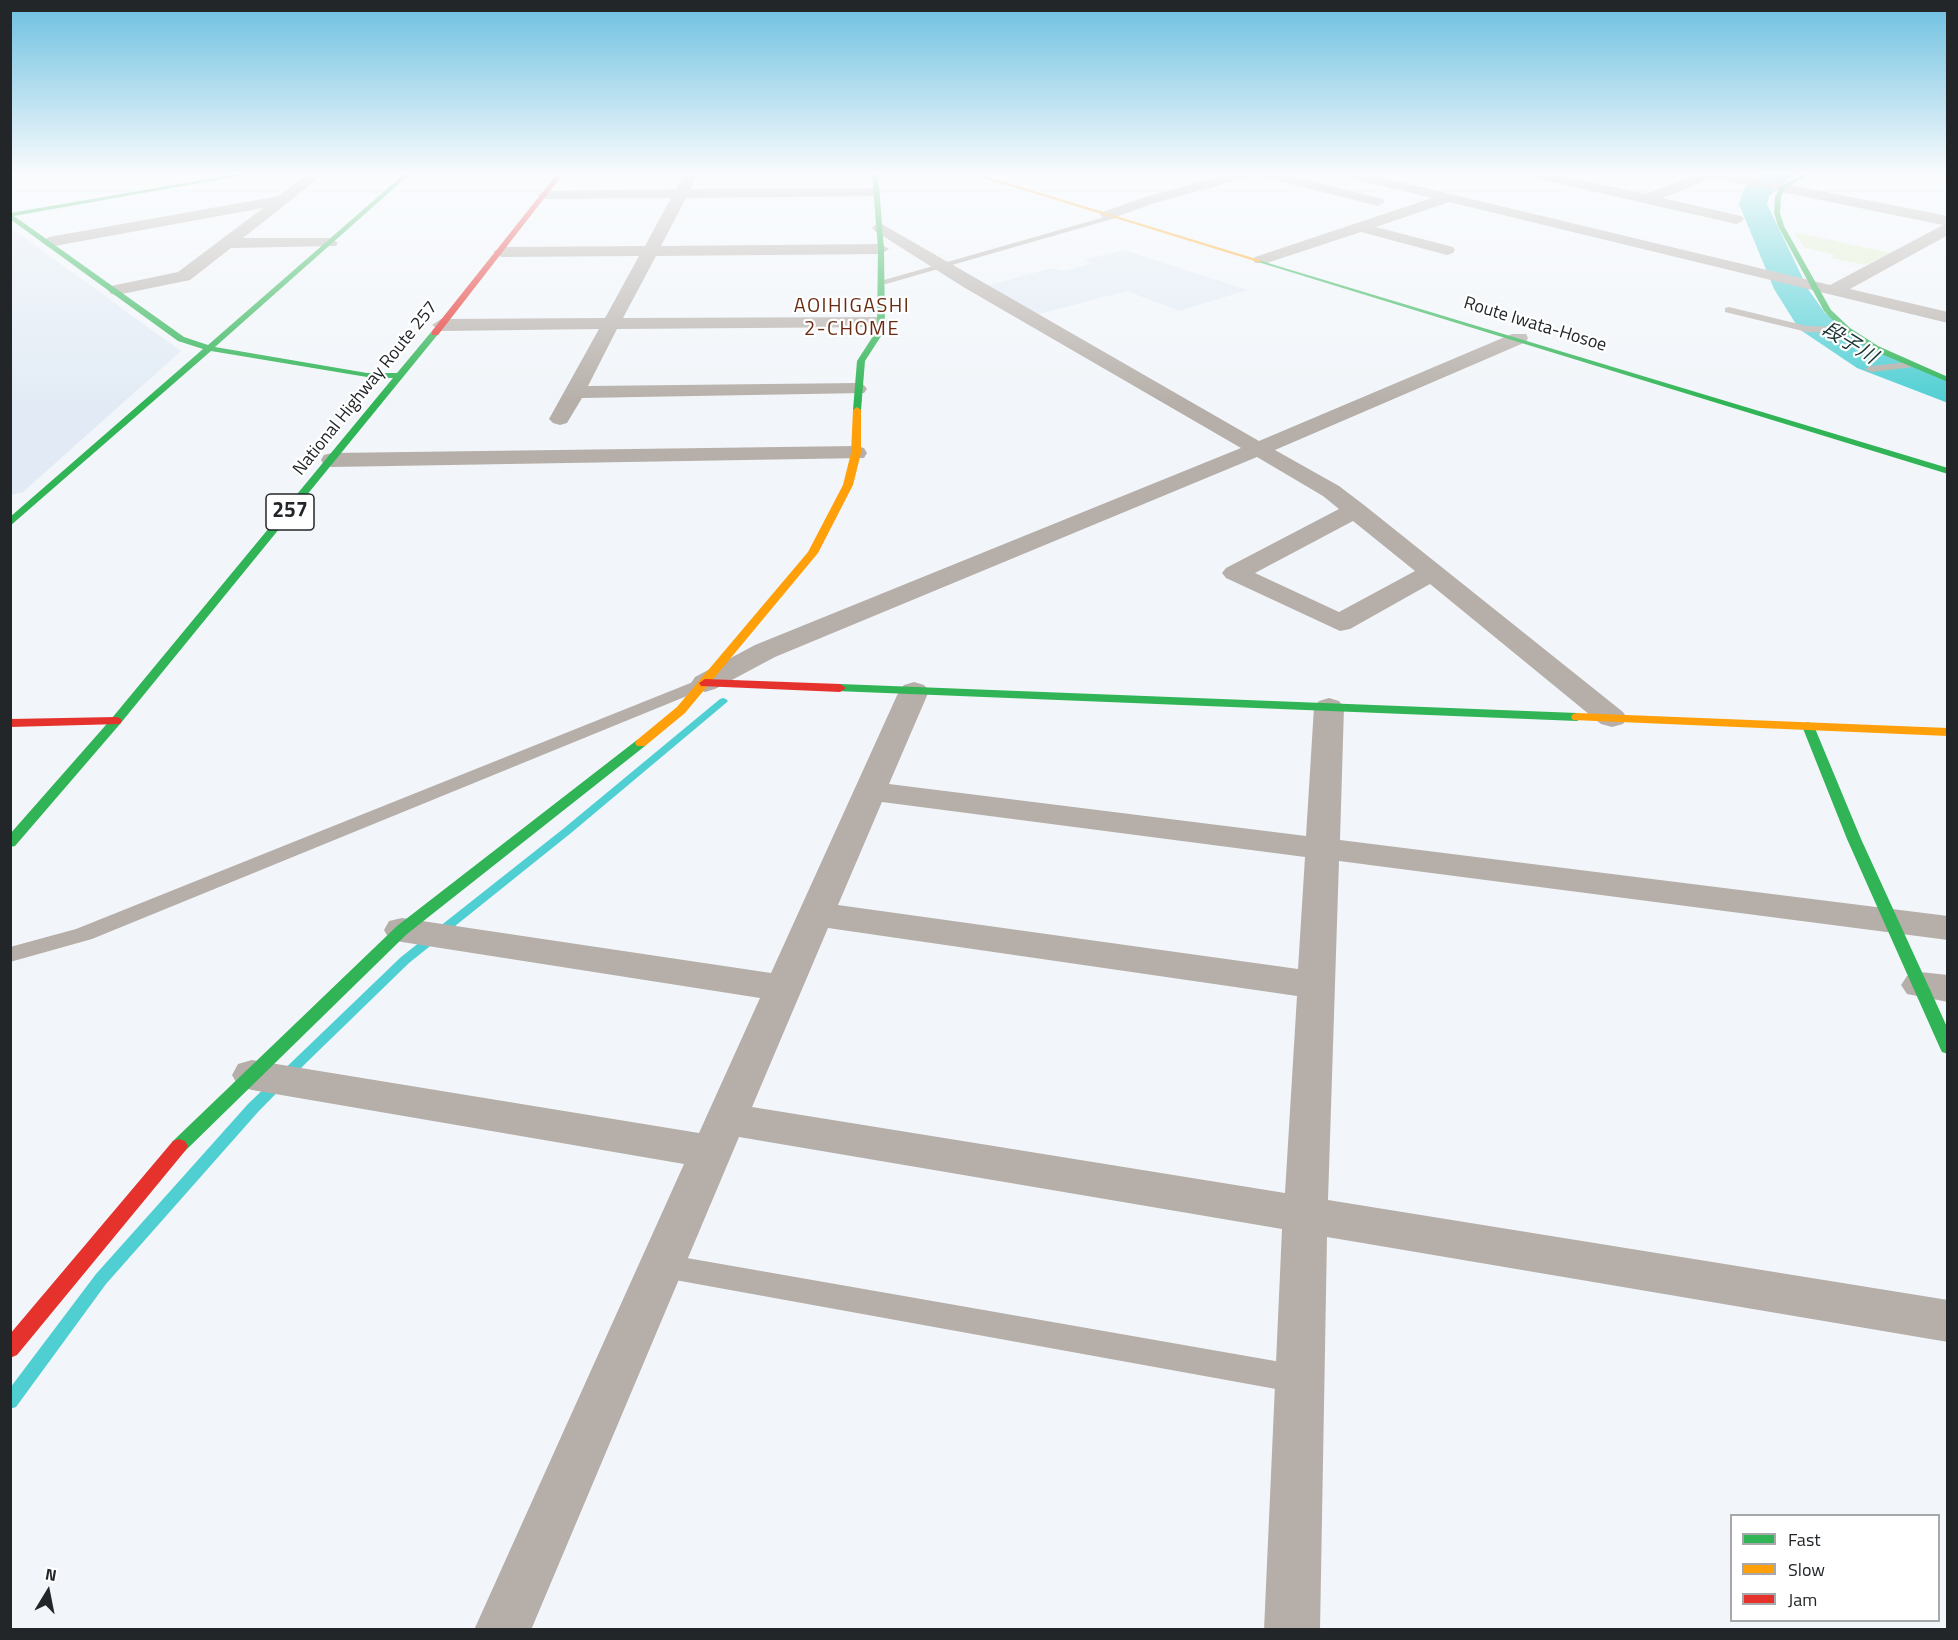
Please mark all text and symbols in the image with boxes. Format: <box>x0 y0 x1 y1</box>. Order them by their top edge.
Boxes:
street label: Route Iwata-Hosoe <box>1461 293 1609 357</box>
district label: AOIHIGASHI 2-CHOME <box>794 295 910 342</box>
street label: National Highway Route 257 <box>289 298 443 480</box>
water label: 段子川 <box>1817 318 1881 370</box>
road number: 257 <box>266 494 314 530</box>
legend <box>1730 1514 1940 1622</box>
text: Fast <box>1788 1526 1821 1553</box>
text: Slow <box>1788 1556 1825 1583</box>
text: N <box>44 1561 59 1587</box>
north arrow <box>18 1562 78 1622</box>
text: Jam <box>1788 1586 1817 1613</box>

